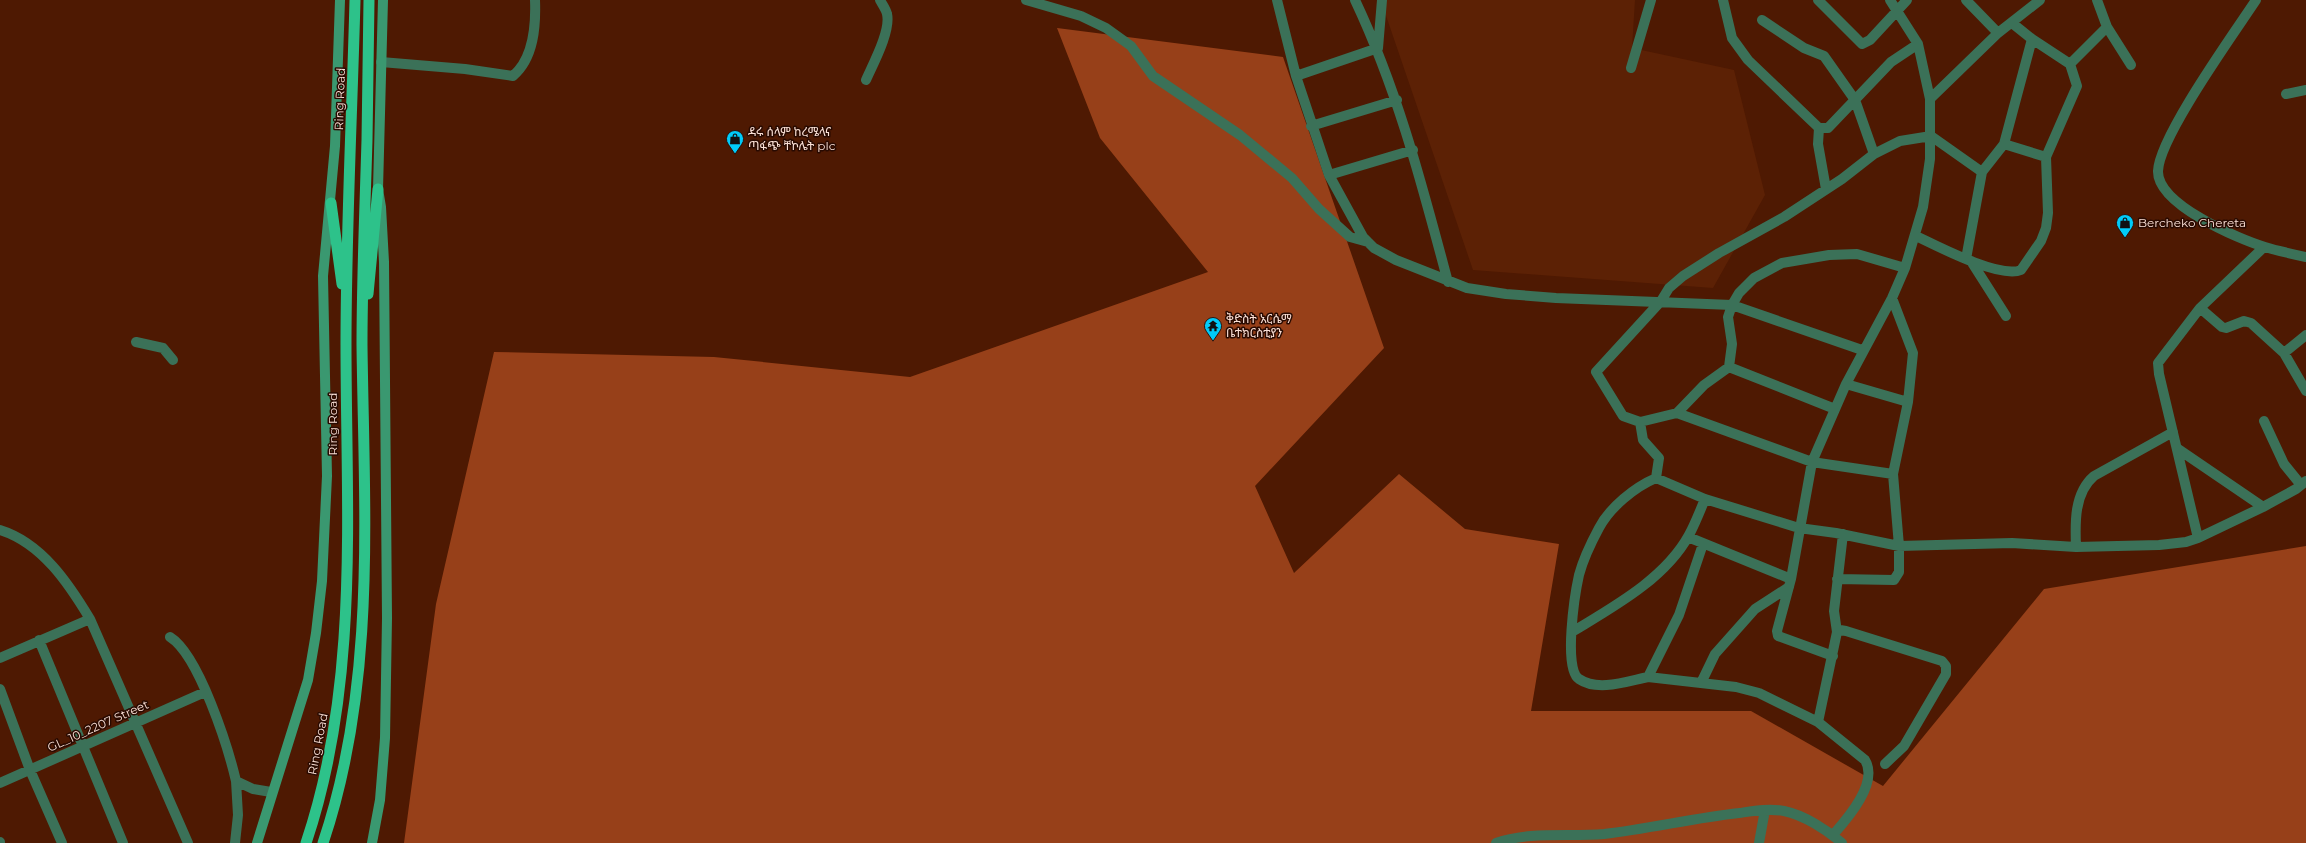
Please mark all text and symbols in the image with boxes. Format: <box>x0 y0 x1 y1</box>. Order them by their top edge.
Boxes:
street label: Ring Road <box>331 67 348 131</box>
place label: ዳሩ ሰላም ከረሜላና ጣፋጭ ቸኮሌት plc <box>748 124 836 153</box>
shop icon: ዳሩ ሰላም ከረሜላና ጣፋጭ ቸኮሌት plc <box>725 129 745 154</box>
shop icon: Bercheko Chereta <box>2115 213 2135 238</box>
place label: Bercheko Chereta <box>2138 215 2246 230</box>
place label: ቅድስት አርሴማ ቤተክርስቲያን <box>1226 311 1292 340</box>
temple icon: ቅድስት አርሴማ ቤተክርስቲያን <box>1203 316 1223 341</box>
street label: Ring Road <box>325 393 340 455</box>
street label: GL_10_2207 Street <box>45 696 151 755</box>
street label: Ring Road <box>304 712 331 776</box>

